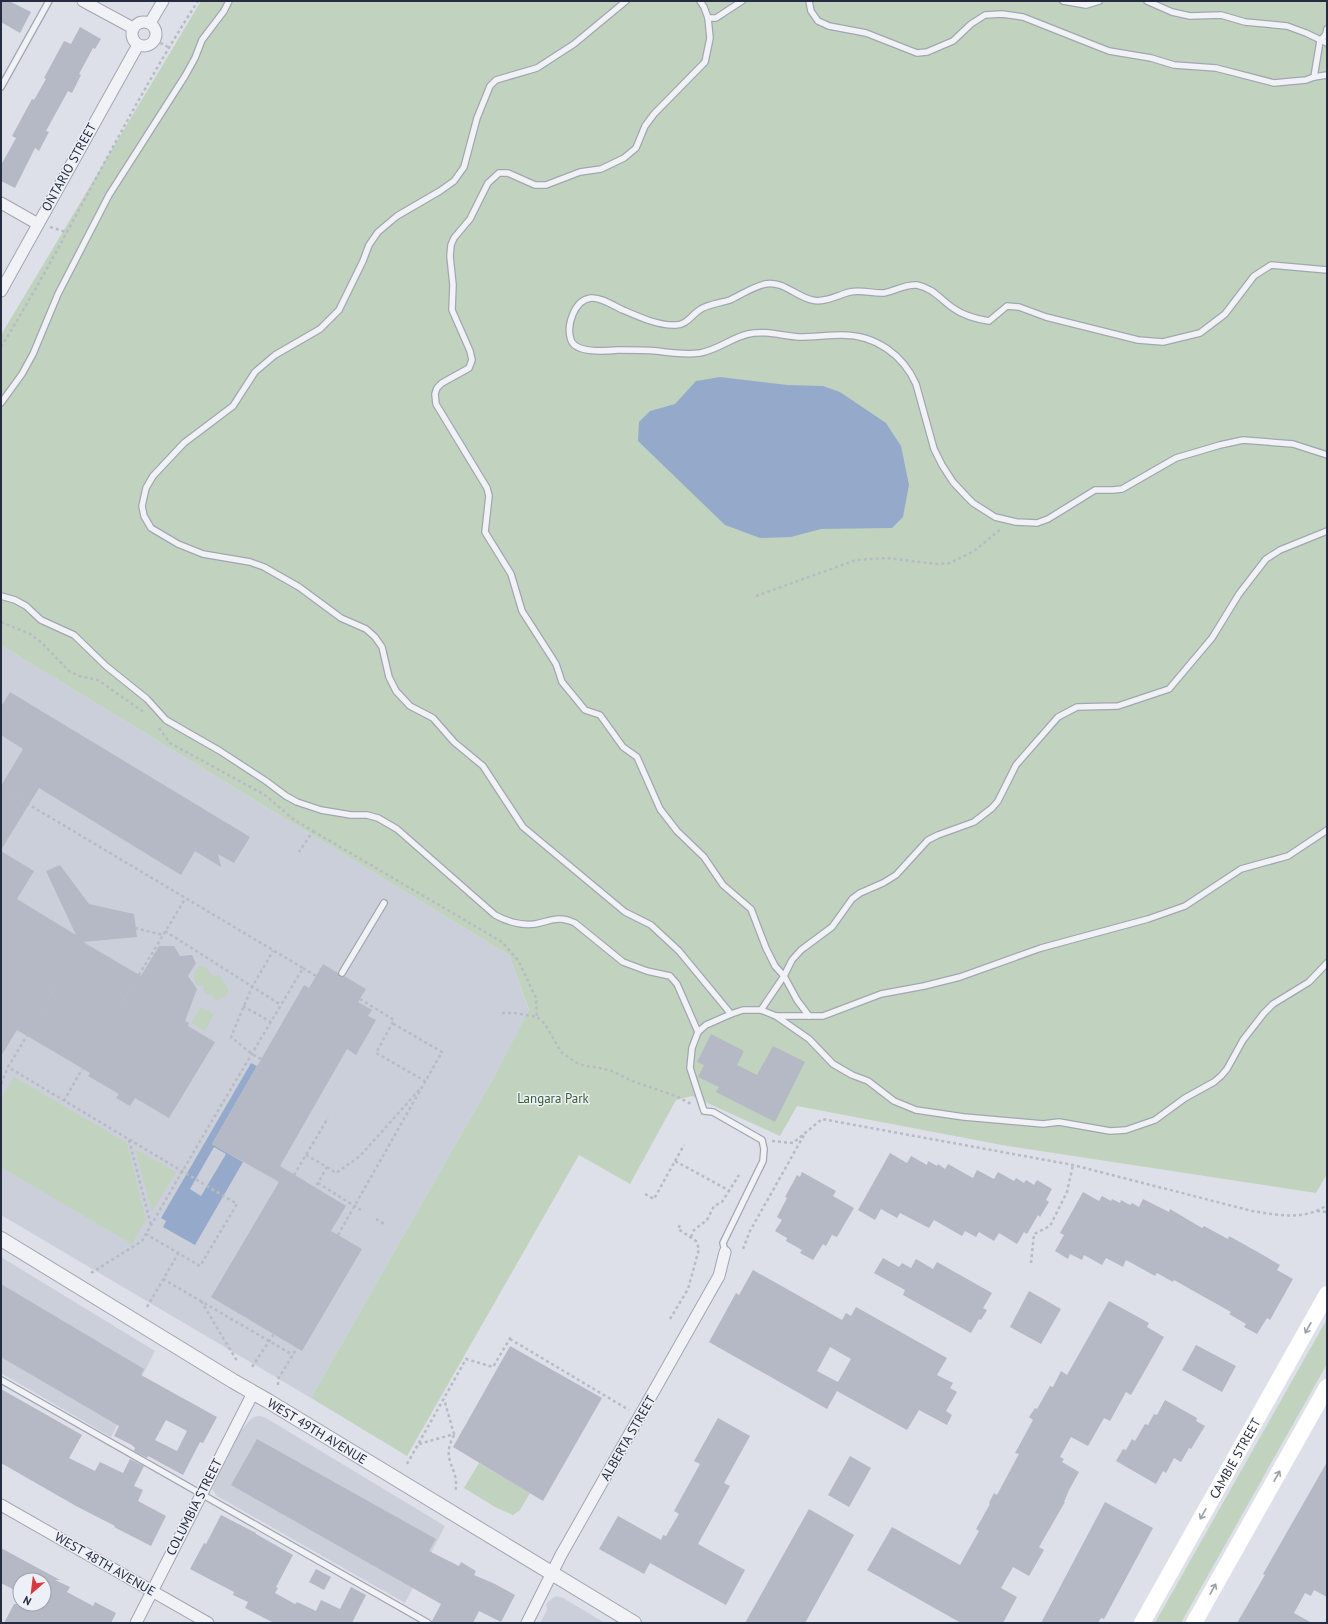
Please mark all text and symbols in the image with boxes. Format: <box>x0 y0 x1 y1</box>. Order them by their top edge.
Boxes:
street label: ONTARIO STREET <box>38 120 100 214</box>
park label: Langara Park <box>517 1090 590 1107</box>
one-way arrow <box>1303 1322 1311 1334</box>
street label: ALBERTA STREET <box>597 1392 659 1484</box>
street label: WEST 49TH AVENUE <box>264 1394 370 1468</box>
street label: CAMBIE STREET <box>1205 1415 1264 1502</box>
street label: COLUMBIA STREET <box>162 1456 226 1558</box>
one-way arrow <box>1273 1470 1281 1482</box>
one-way arrow <box>1199 1508 1207 1520</box>
street label: WEST 48TH AVENUE <box>52 1528 158 1600</box>
north arrow <box>12 1572 52 1612</box>
one-way arrow <box>1209 1583 1217 1595</box>
text: N <box>21 1593 34 1609</box>

